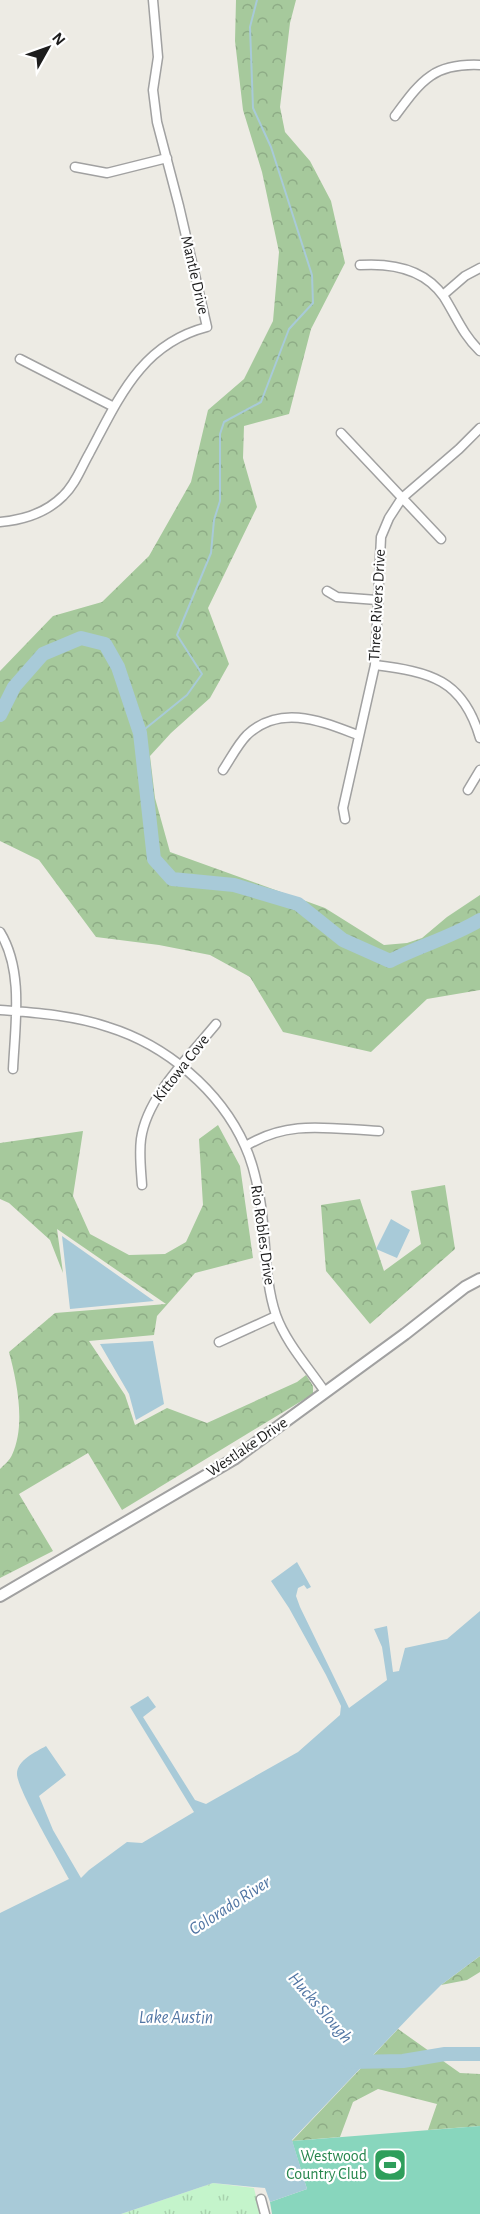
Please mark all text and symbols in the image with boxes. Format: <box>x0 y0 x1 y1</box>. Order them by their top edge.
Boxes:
north arrow <box>18 18 78 78</box>
text: N <box>49 30 68 48</box>
street label: Mantle Drive <box>178 234 212 316</box>
street label: Three Rivers Drive <box>366 549 388 661</box>
street label: Kittowa Cove <box>150 1031 212 1105</box>
street label: Rio Robles Drive <box>248 1184 278 1286</box>
street label: Westlake Drive <box>204 1414 290 1480</box>
water label: Colorado River <box>186 1873 275 1939</box>
water label: Hucks Slough <box>285 1969 355 2047</box>
water label: Lake Austin <box>139 2009 213 2027</box>
sports icon: Westwood Country Club <box>372 2147 408 2183</box>
place label: Westwood Country Club <box>286 2148 367 2183</box>

